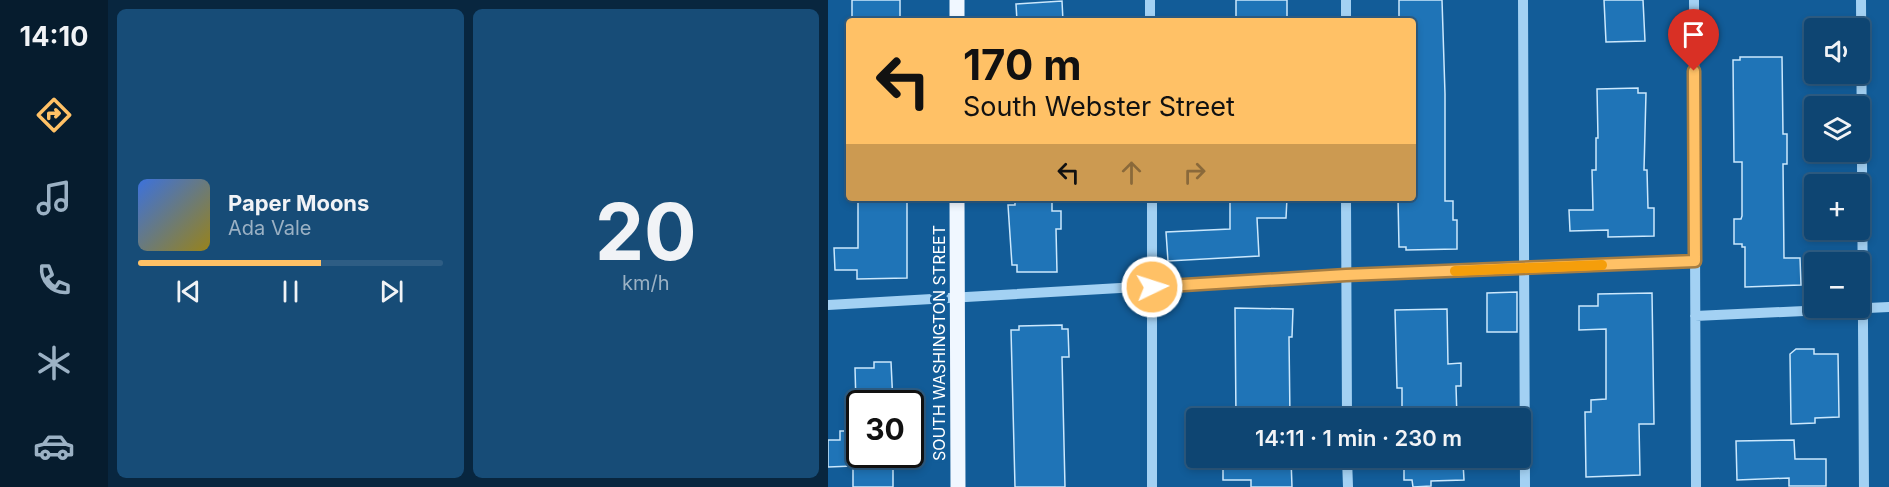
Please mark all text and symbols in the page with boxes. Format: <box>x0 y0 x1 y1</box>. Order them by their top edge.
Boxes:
pin <box>1668 9 1719 71</box>
icon: arrive <box>1677 18 1710 51</box>
map controls <box>1804 18 1870 318</box>
button: sound <box>1804 18 1870 84</box>
text: 14:10 <box>20 20 88 53</box>
text: 170 m <box>963 39 1081 90</box>
icon: left <box>864 42 942 120</box>
text: South Webster Street <box>963 90 1235 123</box>
icon: directions <box>33 94 75 136</box>
button: layers <box>1804 96 1870 162</box>
icon: left <box>1052 156 1085 189</box>
icon: ahead <box>1115 156 1148 189</box>
icon: right <box>1178 156 1211 189</box>
button: + <box>1804 174 1870 240</box>
icon: music <box>33 177 75 219</box>
text: 20 <box>595 184 697 279</box>
text: Paper Moons <box>228 190 369 216</box>
text: Ada Vale <box>228 216 311 240</box>
street label: SOUTH WASHINGTON STREET <box>929 225 949 461</box>
button: − <box>1804 252 1870 318</box>
position arrow <box>1120 255 1184 319</box>
icon: phone <box>33 259 75 301</box>
text: km/h <box>622 271 670 295</box>
icon: previous <box>172 275 205 308</box>
icon: pause <box>274 275 307 308</box>
icon: next <box>375 275 408 308</box>
icon: climate <box>33 342 75 384</box>
speed limit sign: 30 <box>846 390 924 468</box>
icon: car <box>33 425 75 467</box>
text: 14:11 · 1 min · 230 m <box>1255 425 1462 451</box>

